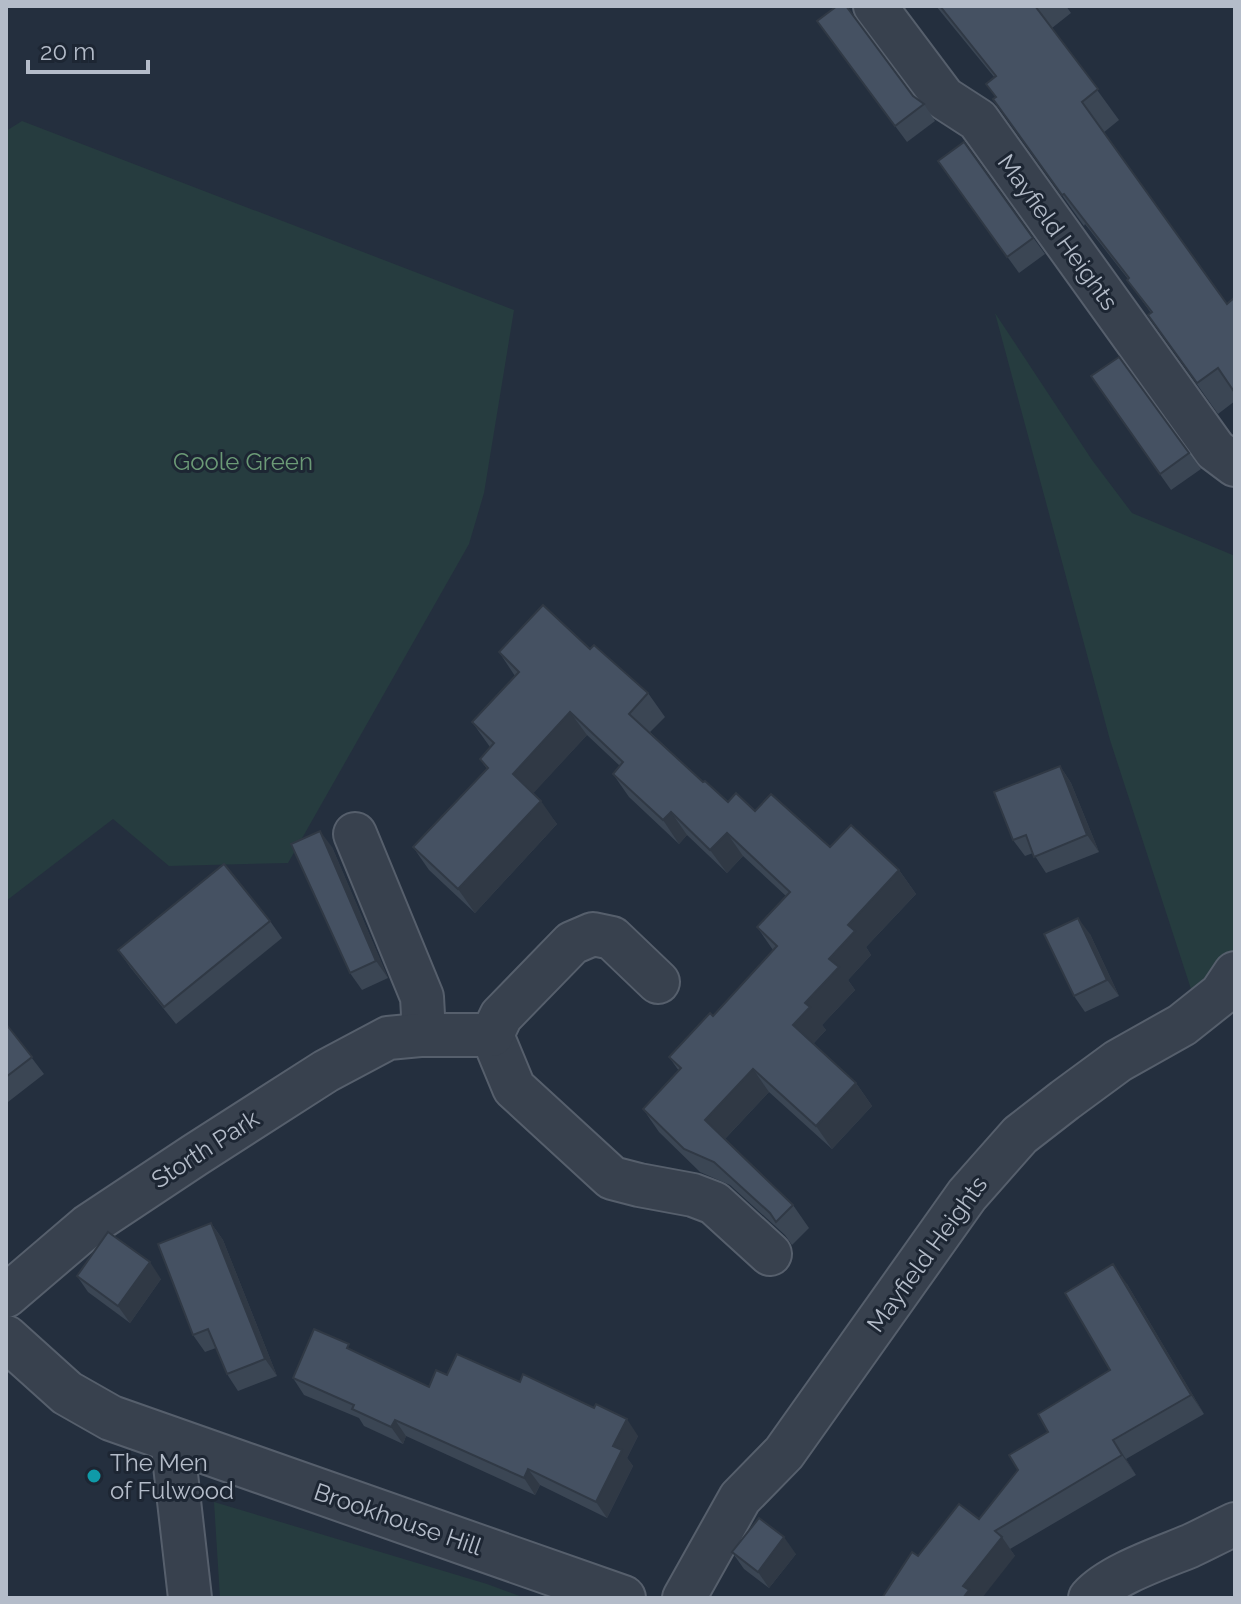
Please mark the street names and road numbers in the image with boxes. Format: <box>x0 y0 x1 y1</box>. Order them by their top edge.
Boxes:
street label: Mayfield Heights <box>992 148 1124 316</box>
street label: Storth Park <box>146 1103 264 1194</box>
street label: Mayfield Heights <box>861 1170 993 1338</box>
street label: Brookhouse Hill <box>310 1477 486 1561</box>

